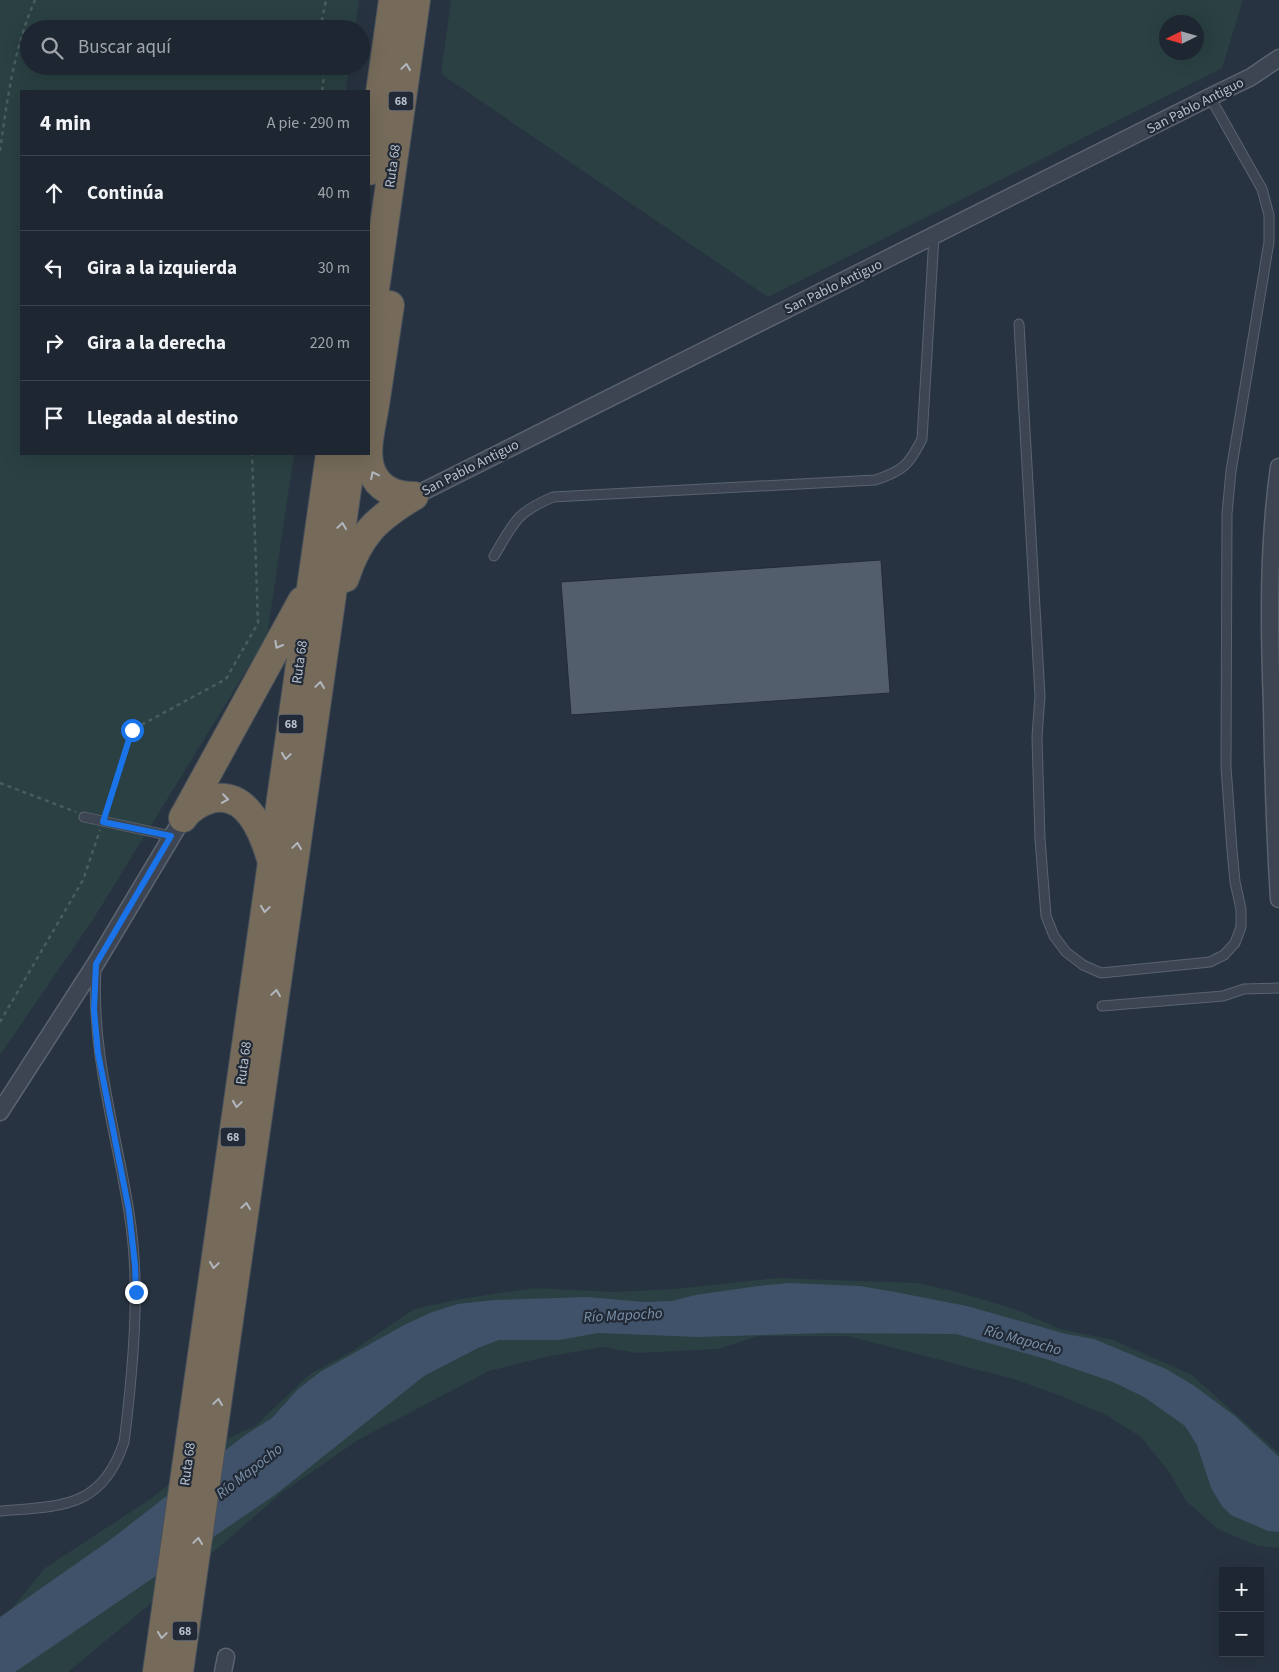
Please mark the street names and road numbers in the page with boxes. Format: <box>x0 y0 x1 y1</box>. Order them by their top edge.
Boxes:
street label: San Pablo Antiguo <box>1143 73 1248 139</box>
road number: 68 <box>388 92 414 110</box>
street label: Ruta 68 <box>380 143 406 189</box>
street label: San Pablo Antiguo <box>781 255 886 319</box>
street label: San Pablo Antiguo <box>418 435 523 501</box>
street label: Ruta 68 <box>287 639 313 685</box>
road number: 68 <box>278 714 304 734</box>
street label: Ruta 68 <box>231 1040 257 1086</box>
road number: 68 <box>220 1128 246 1146</box>
street label: Ruta 68 <box>175 1441 201 1487</box>
road number: 68 <box>172 1622 198 1640</box>

